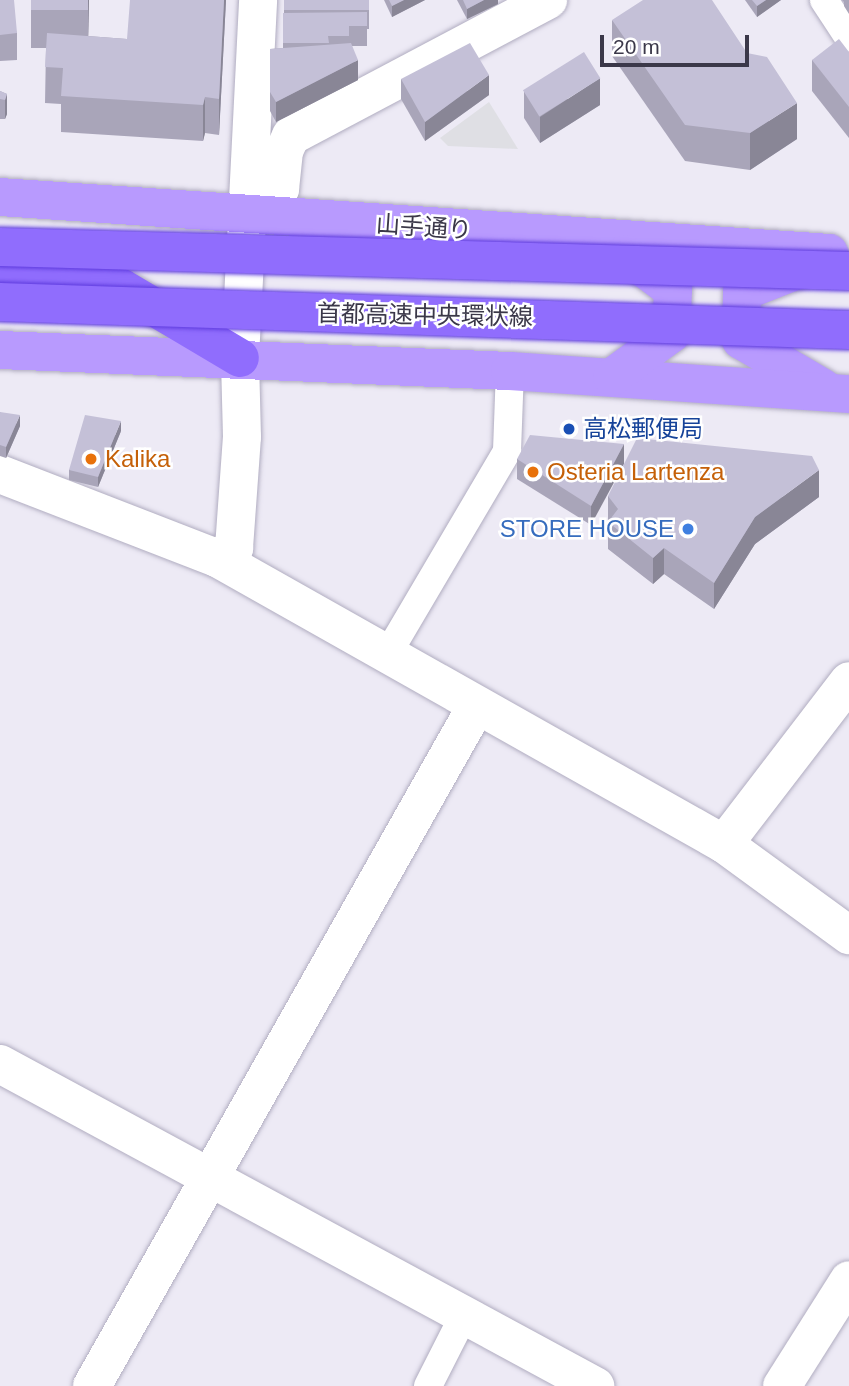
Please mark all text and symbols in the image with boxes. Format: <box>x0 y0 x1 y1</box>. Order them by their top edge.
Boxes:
scale bar <box>604 21 753 65</box>
text: 20 m <box>613 35 660 58</box>
street label: 山手通り <box>375 209 473 245</box>
street label: 首都高速中央環状線 <box>317 299 533 331</box>
place label: 高松郵便局 <box>583 415 703 443</box>
marker: 高松郵便局 <box>561 421 577 437</box>
place label: Kalika <box>105 445 170 473</box>
marker: Kalika <box>83 451 99 467</box>
place label: Osteria Lartenza <box>547 458 724 486</box>
marker: Osteria Lartenza <box>525 464 541 480</box>
place label: STORE HOUSE <box>500 515 674 543</box>
marker: STORE HOUSE <box>680 521 696 537</box>

